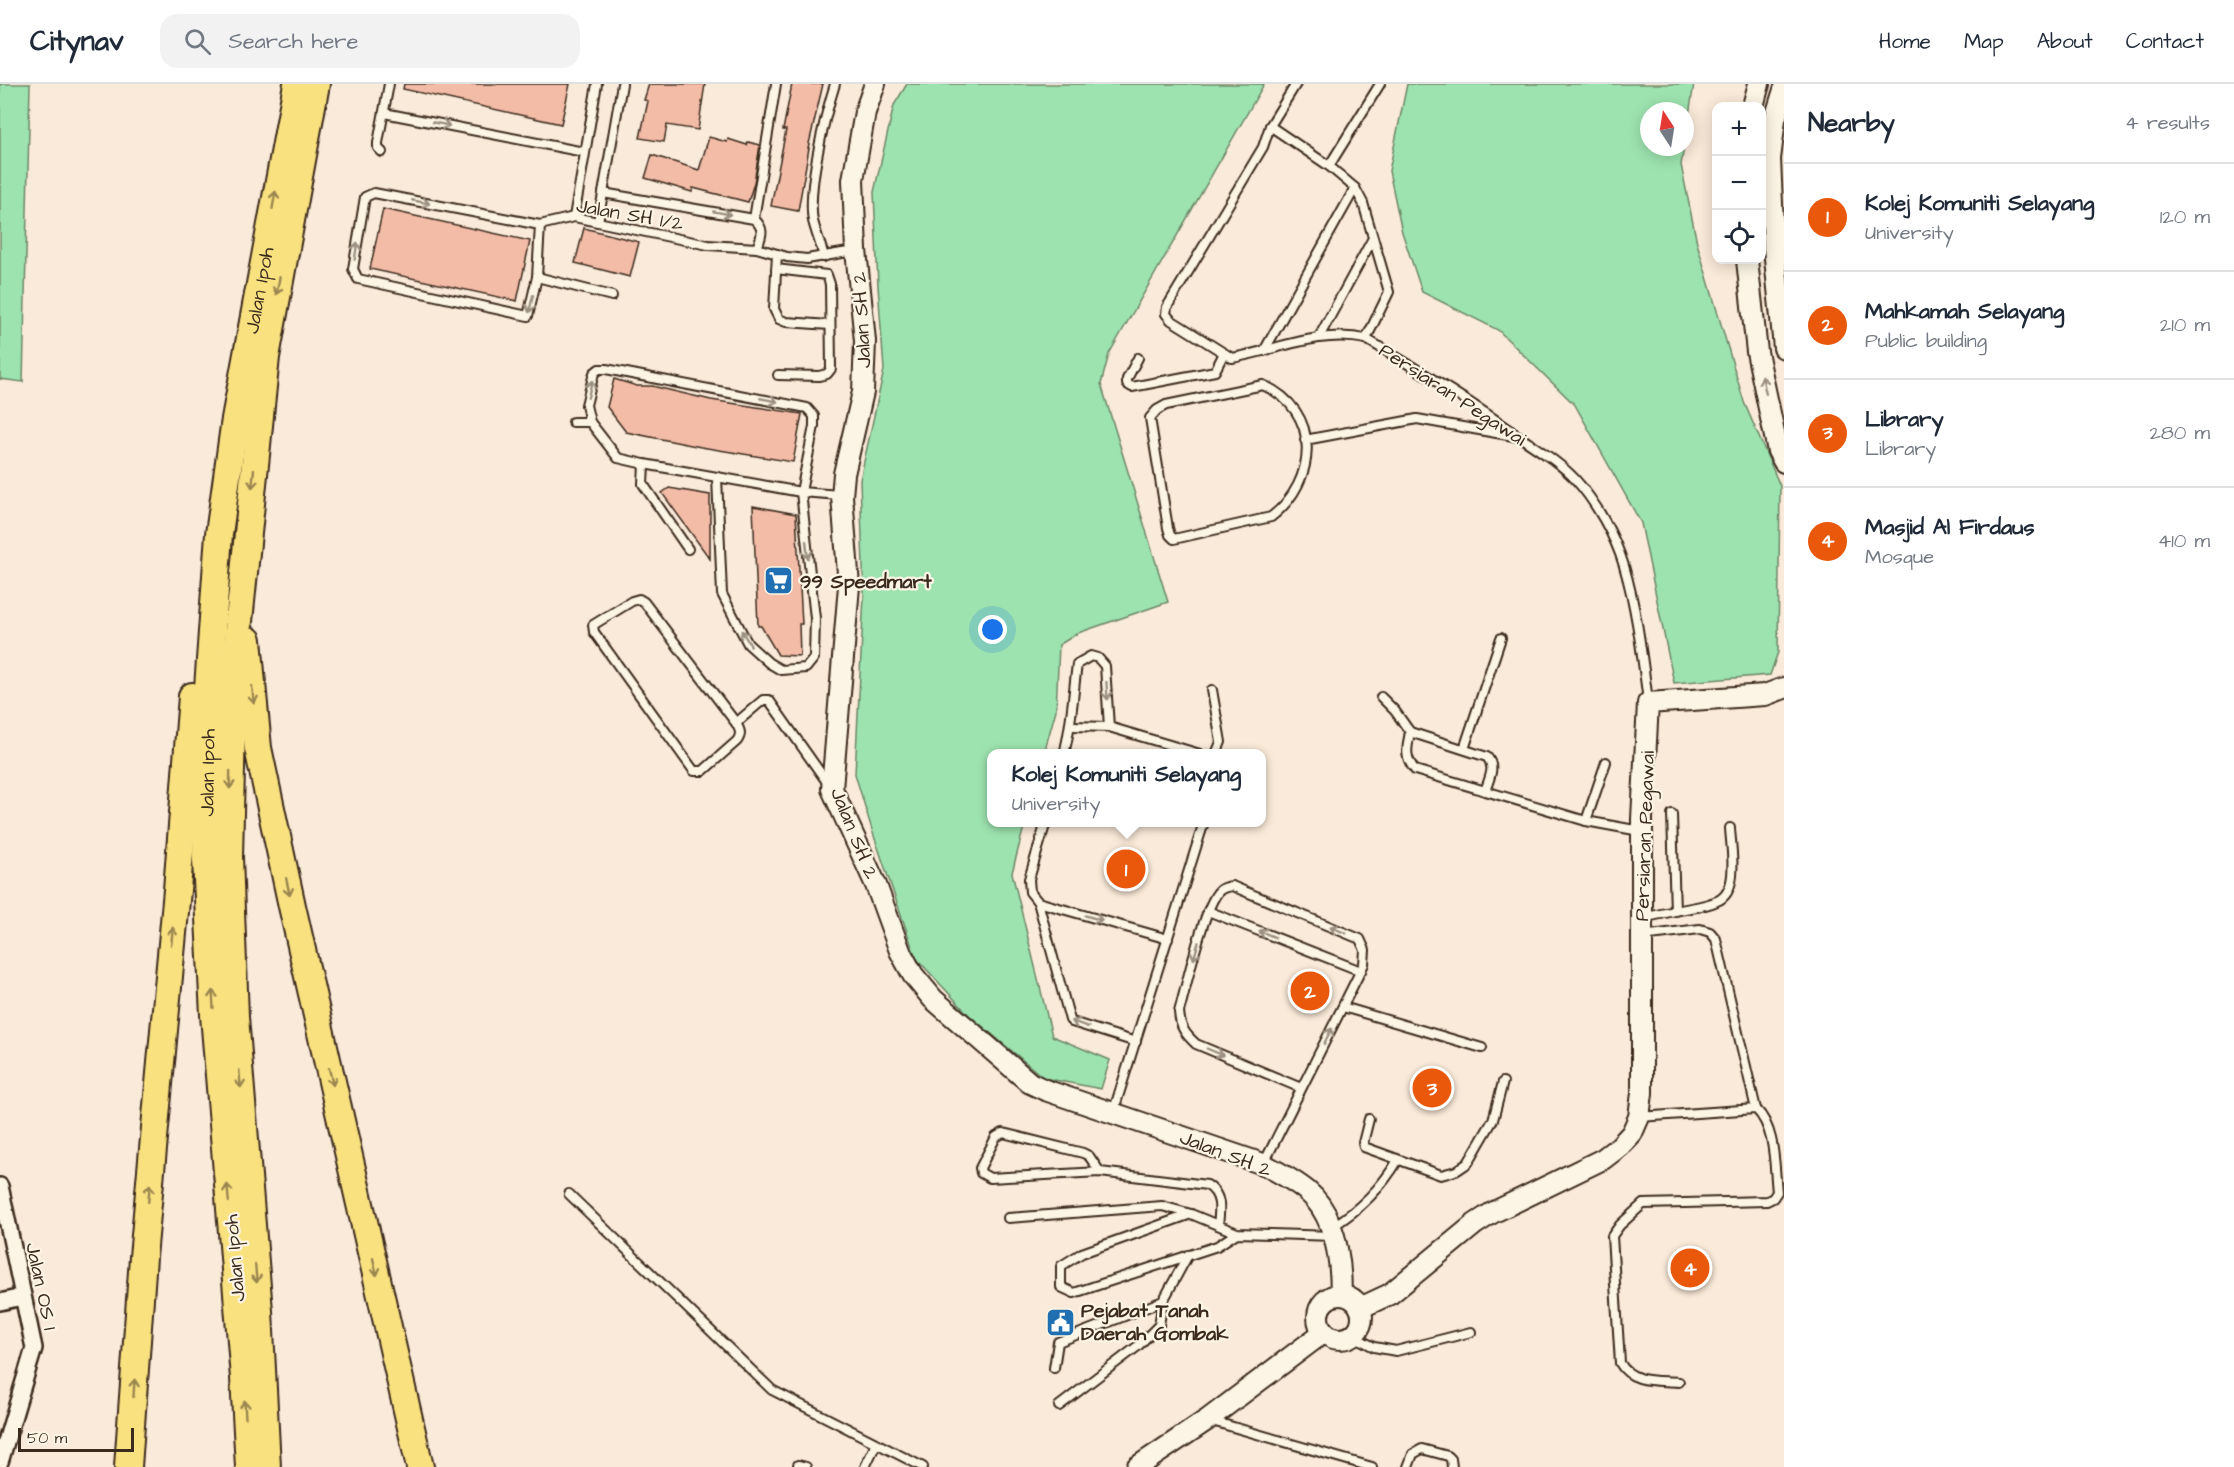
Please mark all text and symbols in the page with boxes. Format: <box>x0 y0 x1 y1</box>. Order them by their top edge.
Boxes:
search box <box>160 14 580 68</box>
text: Citynav <box>30 22 124 61</box>
icon: search <box>181 25 214 58</box>
text: Search here <box>229 26 358 57</box>
text: Home <box>1879 27 1931 56</box>
text: Map <box>1964 27 2004 56</box>
text: About <box>2037 27 2093 56</box>
text: Contact <box>2126 27 2204 56</box>
north arrow <box>1640 102 1694 156</box>
map controls <box>1712 102 1766 264</box>
button: + <box>1712 102 1766 156</box>
text: Nearby <box>1808 105 1895 141</box>
text: 4 results <box>2125 109 2210 137</box>
one-way arrow <box>431 119 450 130</box>
button: − <box>1712 156 1766 210</box>
text: Kolej Komuniti Selayang <box>1865 188 2094 219</box>
one-way arrow <box>269 191 280 210</box>
street label: Jalan SH 1/2 <box>574 192 686 238</box>
one-way arrow <box>411 197 430 208</box>
text: 1 <box>1826 203 1829 231</box>
text: 120 m <box>2160 203 2210 231</box>
one-way arrow <box>712 208 732 219</box>
button: locate <box>1712 210 1766 264</box>
text: University <box>1865 219 1954 247</box>
one-way arrow <box>351 242 362 262</box>
street label: Jalan Ipoh <box>238 245 282 336</box>
street label: Jalan SH 2 <box>845 270 879 369</box>
one-way arrow <box>272 276 283 295</box>
one-way arrow <box>525 294 536 313</box>
text: Mahkamah Selayang <box>1865 296 2064 327</box>
text: 2 <box>1822 311 1833 339</box>
text: 210 m <box>2160 311 2210 339</box>
text: Public building <box>1865 327 1987 355</box>
street label: Persiaran Pegawai <box>1373 337 1532 454</box>
one-way arrow <box>1758 376 1769 396</box>
one-way arrow <box>585 379 597 398</box>
one-way arrow <box>758 395 778 406</box>
text: Library <box>1865 404 1943 435</box>
text: 3 <box>1822 419 1833 447</box>
text: 280 m <box>2149 419 2210 447</box>
text: Library <box>1865 435 1936 463</box>
one-way arrow <box>247 469 258 489</box>
text: Masjid Al Firdaus <box>1865 512 2035 543</box>
text: 4 <box>1821 527 1834 555</box>
text: 410 m <box>2158 527 2210 555</box>
one-way arrow <box>802 540 813 560</box>
text: Mosque <box>1865 543 1934 571</box>
supermarket icon: 99 Speedmart <box>763 565 795 597</box>
place label: 99 Speedmart <box>800 568 932 596</box>
your location <box>978 615 1007 644</box>
one-way arrow <box>739 630 751 647</box>
one-way arrow <box>1101 681 1112 701</box>
one-way arrow <box>248 685 259 705</box>
street label: Jalan Ipoh <box>194 729 223 816</box>
popup <box>987 749 1266 827</box>
street label: Persiaran Pegawai <box>1628 750 1663 922</box>
text: Kolej Komuniti Selayang <box>1012 759 1241 790</box>
one-way arrow <box>225 769 236 789</box>
street label: Jalan SH 2 <box>823 783 885 884</box>
text: University <box>1012 790 1100 818</box>
pin: 1 <box>1106 846 1146 892</box>
one-way arrow <box>283 877 294 896</box>
one-way arrow <box>1084 912 1103 924</box>
one-way arrow <box>1329 924 1347 935</box>
one-way arrow <box>167 927 178 947</box>
one-way arrow <box>1259 928 1277 939</box>
one-way arrow <box>1190 941 1201 960</box>
pin: 2 <box>1290 968 1330 1014</box>
one-way arrow <box>207 989 218 1009</box>
one-way arrow <box>1072 1018 1090 1029</box>
one-way arrow <box>1322 1028 1334 1046</box>
one-way arrow <box>1205 1047 1223 1058</box>
pin: 3 <box>1412 1066 1452 1110</box>
one-way arrow <box>326 1067 338 1086</box>
one-way arrow <box>235 1069 246 1089</box>
street label: Jalan SH 2 <box>1176 1124 1276 1184</box>
one-way arrow <box>143 1184 154 1204</box>
one-way arrow <box>223 1184 234 1204</box>
street label: Jalan Ipoh <box>217 1213 253 1303</box>
street label: Jalan OS 1 <box>18 1240 64 1333</box>
pin: 4 <box>1670 1246 1710 1290</box>
one-way arrow <box>369 1257 381 1276</box>
one-way arrow <box>250 1263 261 1283</box>
place label: Pejabat Tanah Daerah Gombak <box>1081 1297 1229 1348</box>
public building icon: Pejabat Tanah Daerah Gombak <box>1044 1306 1076 1338</box>
one-way arrow <box>129 1378 140 1398</box>
one-way arrow <box>240 1399 251 1419</box>
scale bar <box>18 1425 134 1452</box>
text: 50 m <box>27 1427 67 1449</box>

